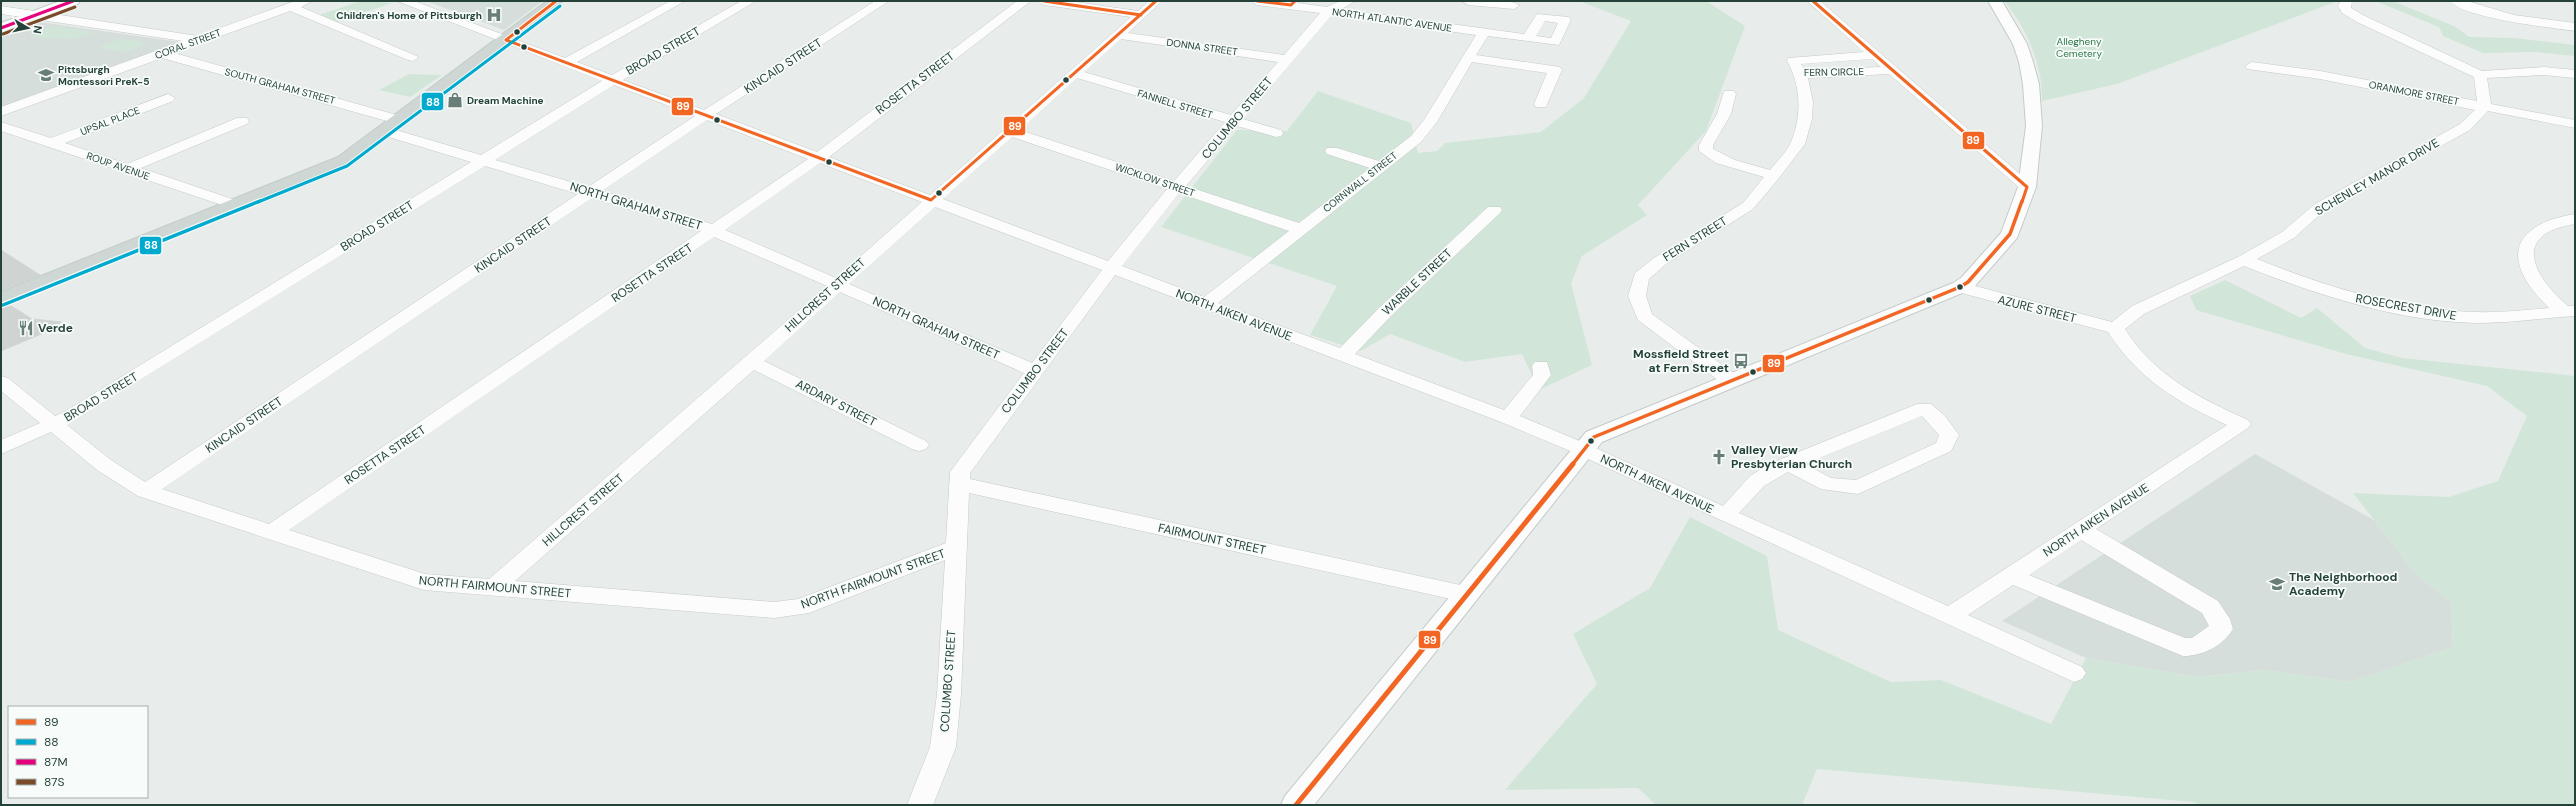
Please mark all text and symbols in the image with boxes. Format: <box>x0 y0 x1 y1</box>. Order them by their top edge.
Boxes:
street label: NORTH ATLANTIC AVENUE <box>1331 5 1453 35</box>
hospital icon: Children's Home of Pittsburgh <box>485 6 503 24</box>
north arrow <box>8 8 48 48</box>
place label: Children's Home of Pittsburgh <box>336 9 482 22</box>
street label: BROAD STREET <box>623 23 703 79</box>
text: N <box>30 25 45 35</box>
street label: CORAL STREET <box>153 26 223 62</box>
unlabelled marker <box>512 27 522 37</box>
street label: KINCAID STREET <box>741 35 825 97</box>
park label: Allegheny Cemetery <box>2056 35 2102 60</box>
street label: DONNA STREET <box>1166 36 1239 58</box>
unlabelled marker <box>519 42 529 52</box>
street label: ROSETTA STREET <box>872 48 958 118</box>
place label: Pittsburgh Montessori PreK-5 <box>58 63 149 88</box>
street label: SOUTH GRAHAM STREET <box>223 65 337 107</box>
street label: FERN CIRCLE <box>1804 65 1864 79</box>
school or university icon: Pittsburgh Montessori PreK-5 <box>37 66 55 84</box>
street label: COLUMBO STREET <box>1198 73 1276 162</box>
unlabelled marker <box>1061 75 1071 85</box>
street label: ORANMORE STREET <box>2368 78 2461 108</box>
street label: FANNELL STREET <box>1136 86 1215 122</box>
shop icon: Dream Machine <box>446 91 464 109</box>
line badge: 88 <box>421 92 444 111</box>
place label: Dream Machine <box>467 94 544 107</box>
text: 88 <box>426 95 440 109</box>
line badge: 89 <box>671 97 694 116</box>
text: 89 <box>676 99 690 113</box>
street label: UPSAL PLACE <box>78 104 142 138</box>
unlabelled marker <box>712 115 722 125</box>
line badge: 89 <box>1003 116 1026 136</box>
text: 89 <box>1008 119 1022 133</box>
line badge: 89 <box>1962 131 1985 150</box>
text: 89 <box>1966 133 1980 147</box>
street label: SCHENLEY MANOR DRIVE <box>2312 135 2442 219</box>
street label: ROUP AVENUE <box>85 149 152 183</box>
street label: CORNWALL STREET <box>1320 149 1400 215</box>
unlabelled marker <box>824 157 834 167</box>
street label: WICKLOW STREET <box>1113 160 1197 200</box>
street label: NORTH GRAHAM STREET <box>568 178 704 234</box>
unlabelled marker <box>934 188 944 198</box>
street label: BROAD STREET <box>337 197 417 255</box>
street label: KINCAID STREET <box>471 213 555 277</box>
street label: FERN STREET <box>1660 213 1730 265</box>
line badge: 88 <box>139 236 162 255</box>
text: 88 <box>144 238 158 252</box>
street label: ROSETTA STREET <box>608 240 696 306</box>
street label: WARBLE STREET <box>1379 245 1456 319</box>
street label: HILLCREST STREET <box>781 254 869 335</box>
unlabelled marker <box>1955 282 1965 292</box>
street label: NORTH AIKEN AVENUE <box>1174 285 1295 345</box>
street label: ROSECREST DRIVE <box>2354 290 2458 324</box>
street label: AZURE STREET <box>1996 292 2078 327</box>
street label: NORTH GRAHAM STREET <box>870 293 1002 363</box>
unlabelled marker <box>1924 295 1934 305</box>
restaurant icon: Verde <box>17 319 35 337</box>
place label: Verde <box>38 320 73 336</box>
street label: COLUMBO STREET <box>998 325 1072 417</box>
place label: Mossfield Street at Fern Street <box>1633 346 1729 376</box>
bus stop icon: Mossfield Street at Fern Street <box>1732 352 1750 370</box>
line badge: 89 <box>1762 354 1785 373</box>
text: 89 <box>1767 356 1781 370</box>
unlabelled marker <box>1748 367 1758 377</box>
street label: BROAD STREET <box>61 369 141 425</box>
street label: ARDARY STREET <box>793 376 879 430</box>
street label: KINCAID STREET <box>202 393 286 457</box>
street label: ROSETTA STREET <box>341 422 429 488</box>
unlabelled marker <box>1586 436 1596 446</box>
place label: Valley View Presbyterian Church <box>1731 442 1852 472</box>
church icon: Valley View Presbyterian Church <box>1710 448 1728 466</box>
street label: NORTH AIKEN AVENUE <box>1598 451 1716 517</box>
street label: HILLCREST STREET <box>539 470 627 550</box>
street label: NORTH AIKEN AVENUE <box>2040 480 2152 560</box>
street label: FAIRMOUNT STREET <box>1157 520 1268 558</box>
street label: NORTH FAIRMOUNT STREET <box>799 545 948 613</box>
place label: The Neighborhood Academy <box>2289 569 2398 599</box>
street label: NORTH FAIRMOUNT STREET <box>418 572 572 602</box>
school or university icon: The Neighborhood Academy <box>2268 575 2286 593</box>
street label: COLUMBO STREET <box>936 629 960 733</box>
line badge: 89 <box>1418 630 1441 649</box>
text: 89 <box>1423 633 1437 647</box>
legend <box>8 706 148 798</box>
text: 89 <box>44 714 58 730</box>
text: 88 <box>44 734 59 750</box>
text: 87M <box>44 754 67 770</box>
text: 87S <box>44 774 64 790</box>

